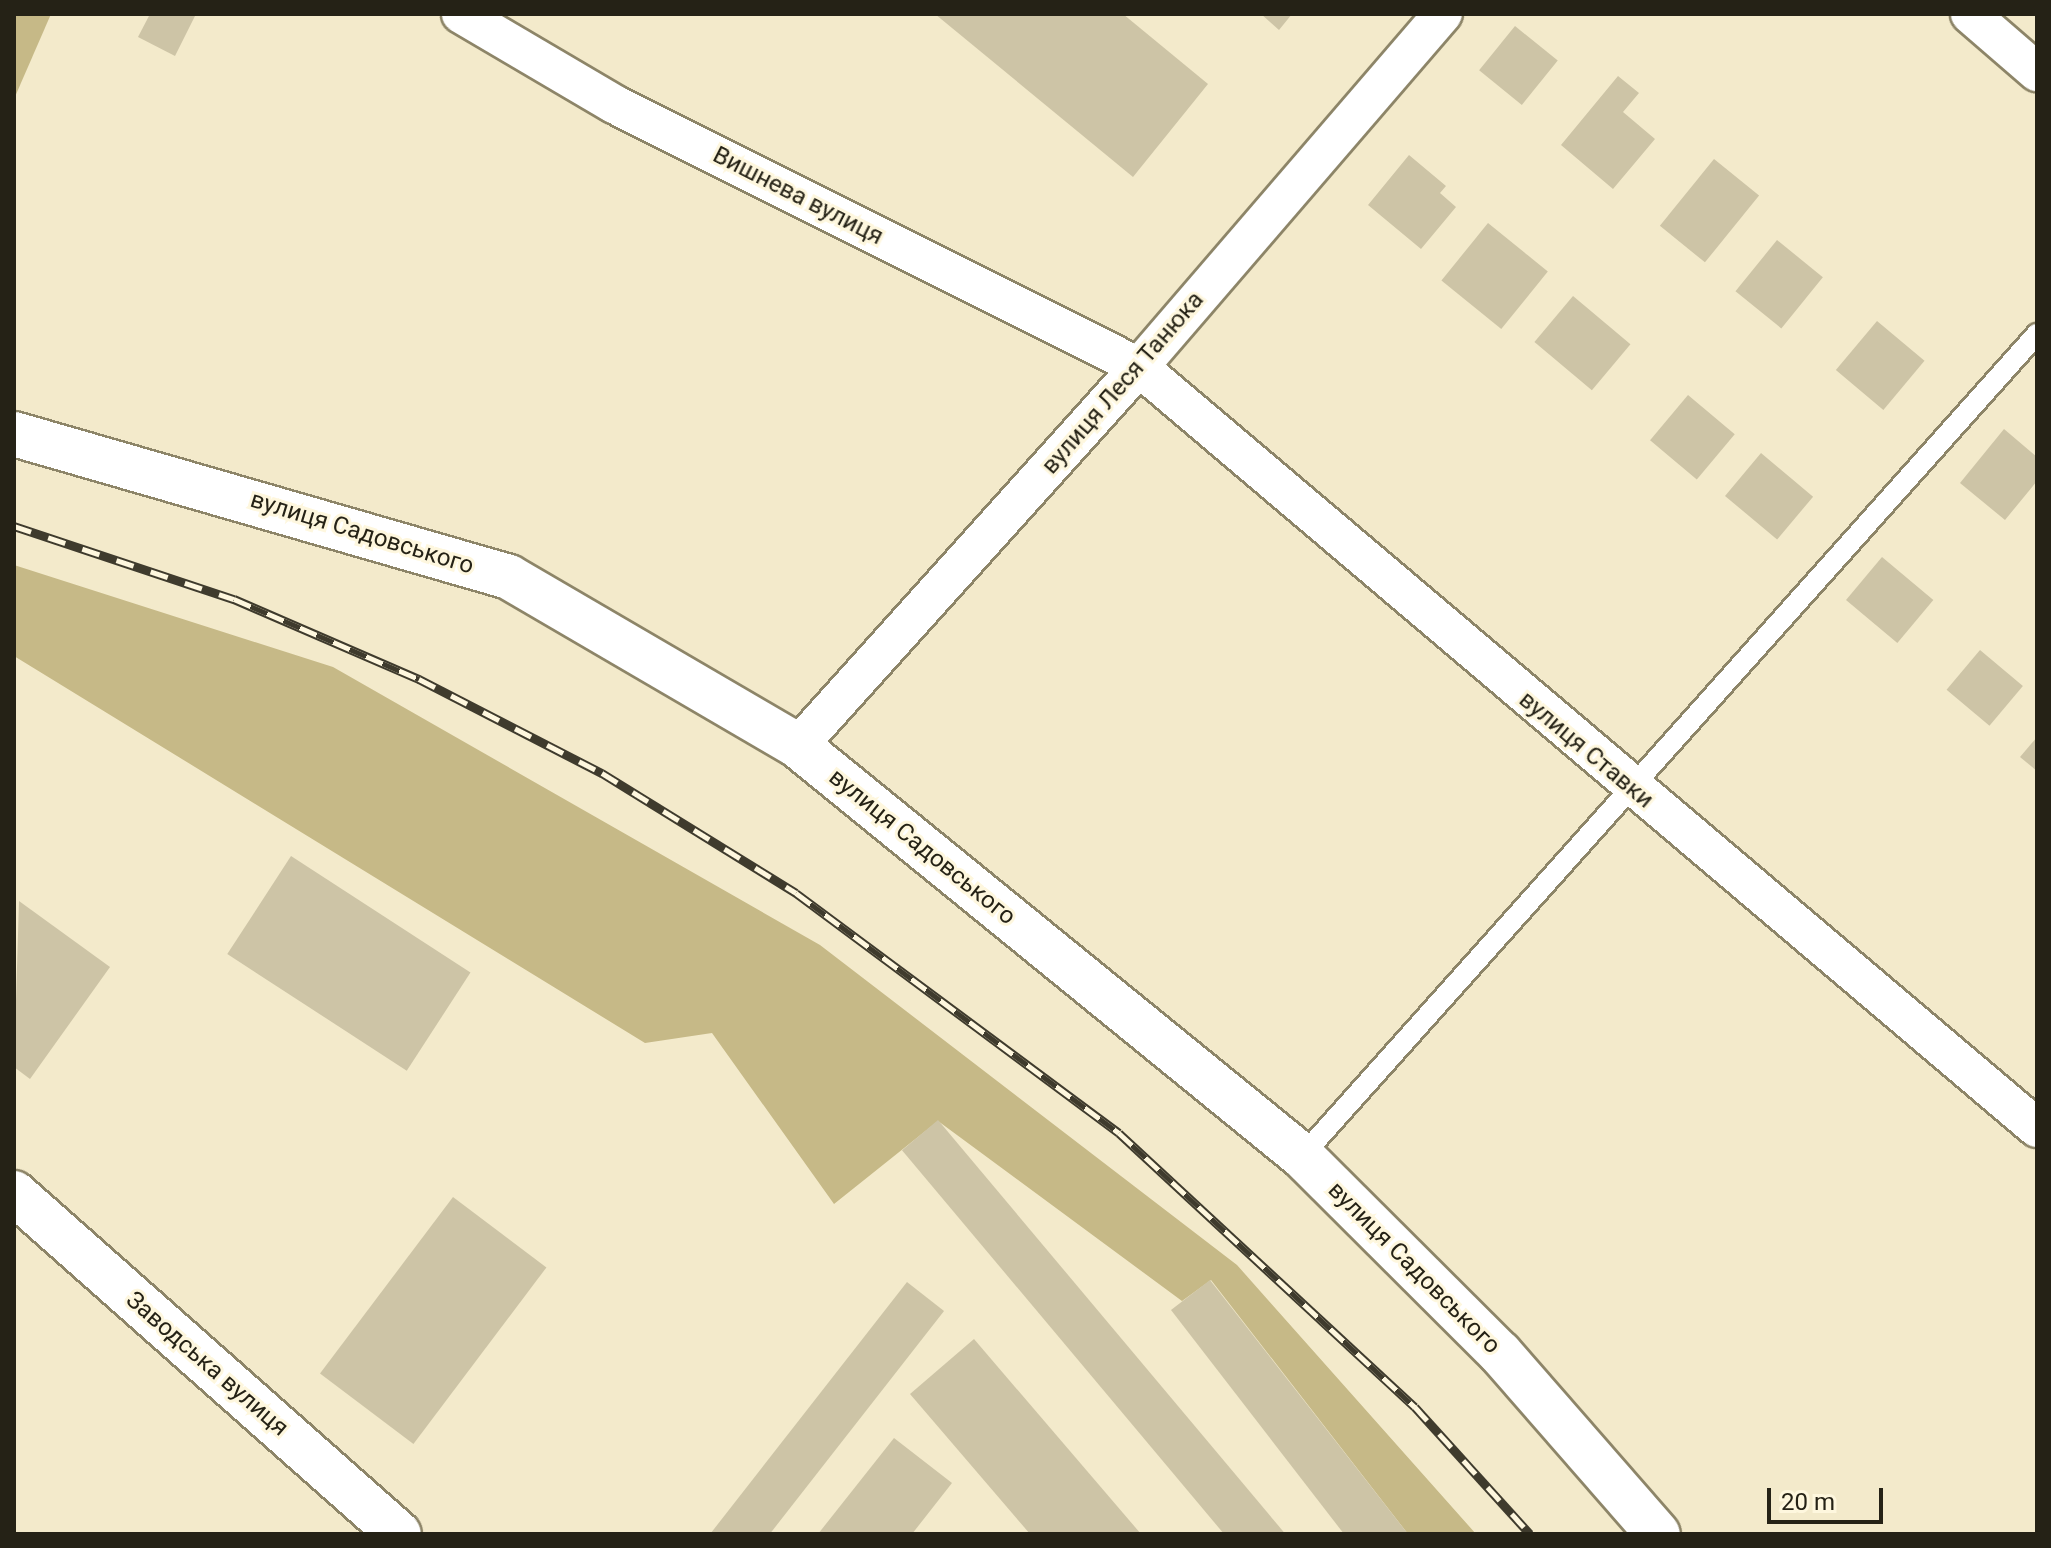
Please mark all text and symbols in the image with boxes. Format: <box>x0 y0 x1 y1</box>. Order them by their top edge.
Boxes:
street label: Вишнева вулиця <box>708 141 888 251</box>
street label: вулиця Леся Танюка <box>1036 286 1210 480</box>
street label: вулиця Садовського <box>247 485 477 581</box>
street label: вулиця Ставки <box>1513 686 1659 814</box>
street label: вулиця Садовського <box>823 763 1021 931</box>
street label: вулиця Садовського <box>1322 1176 1506 1360</box>
street label: Заводська вулиця <box>120 1286 294 1442</box>
scale bar <box>1771 1472 1887 1522</box>
text: 20 m <box>1781 1488 1835 1516</box>

